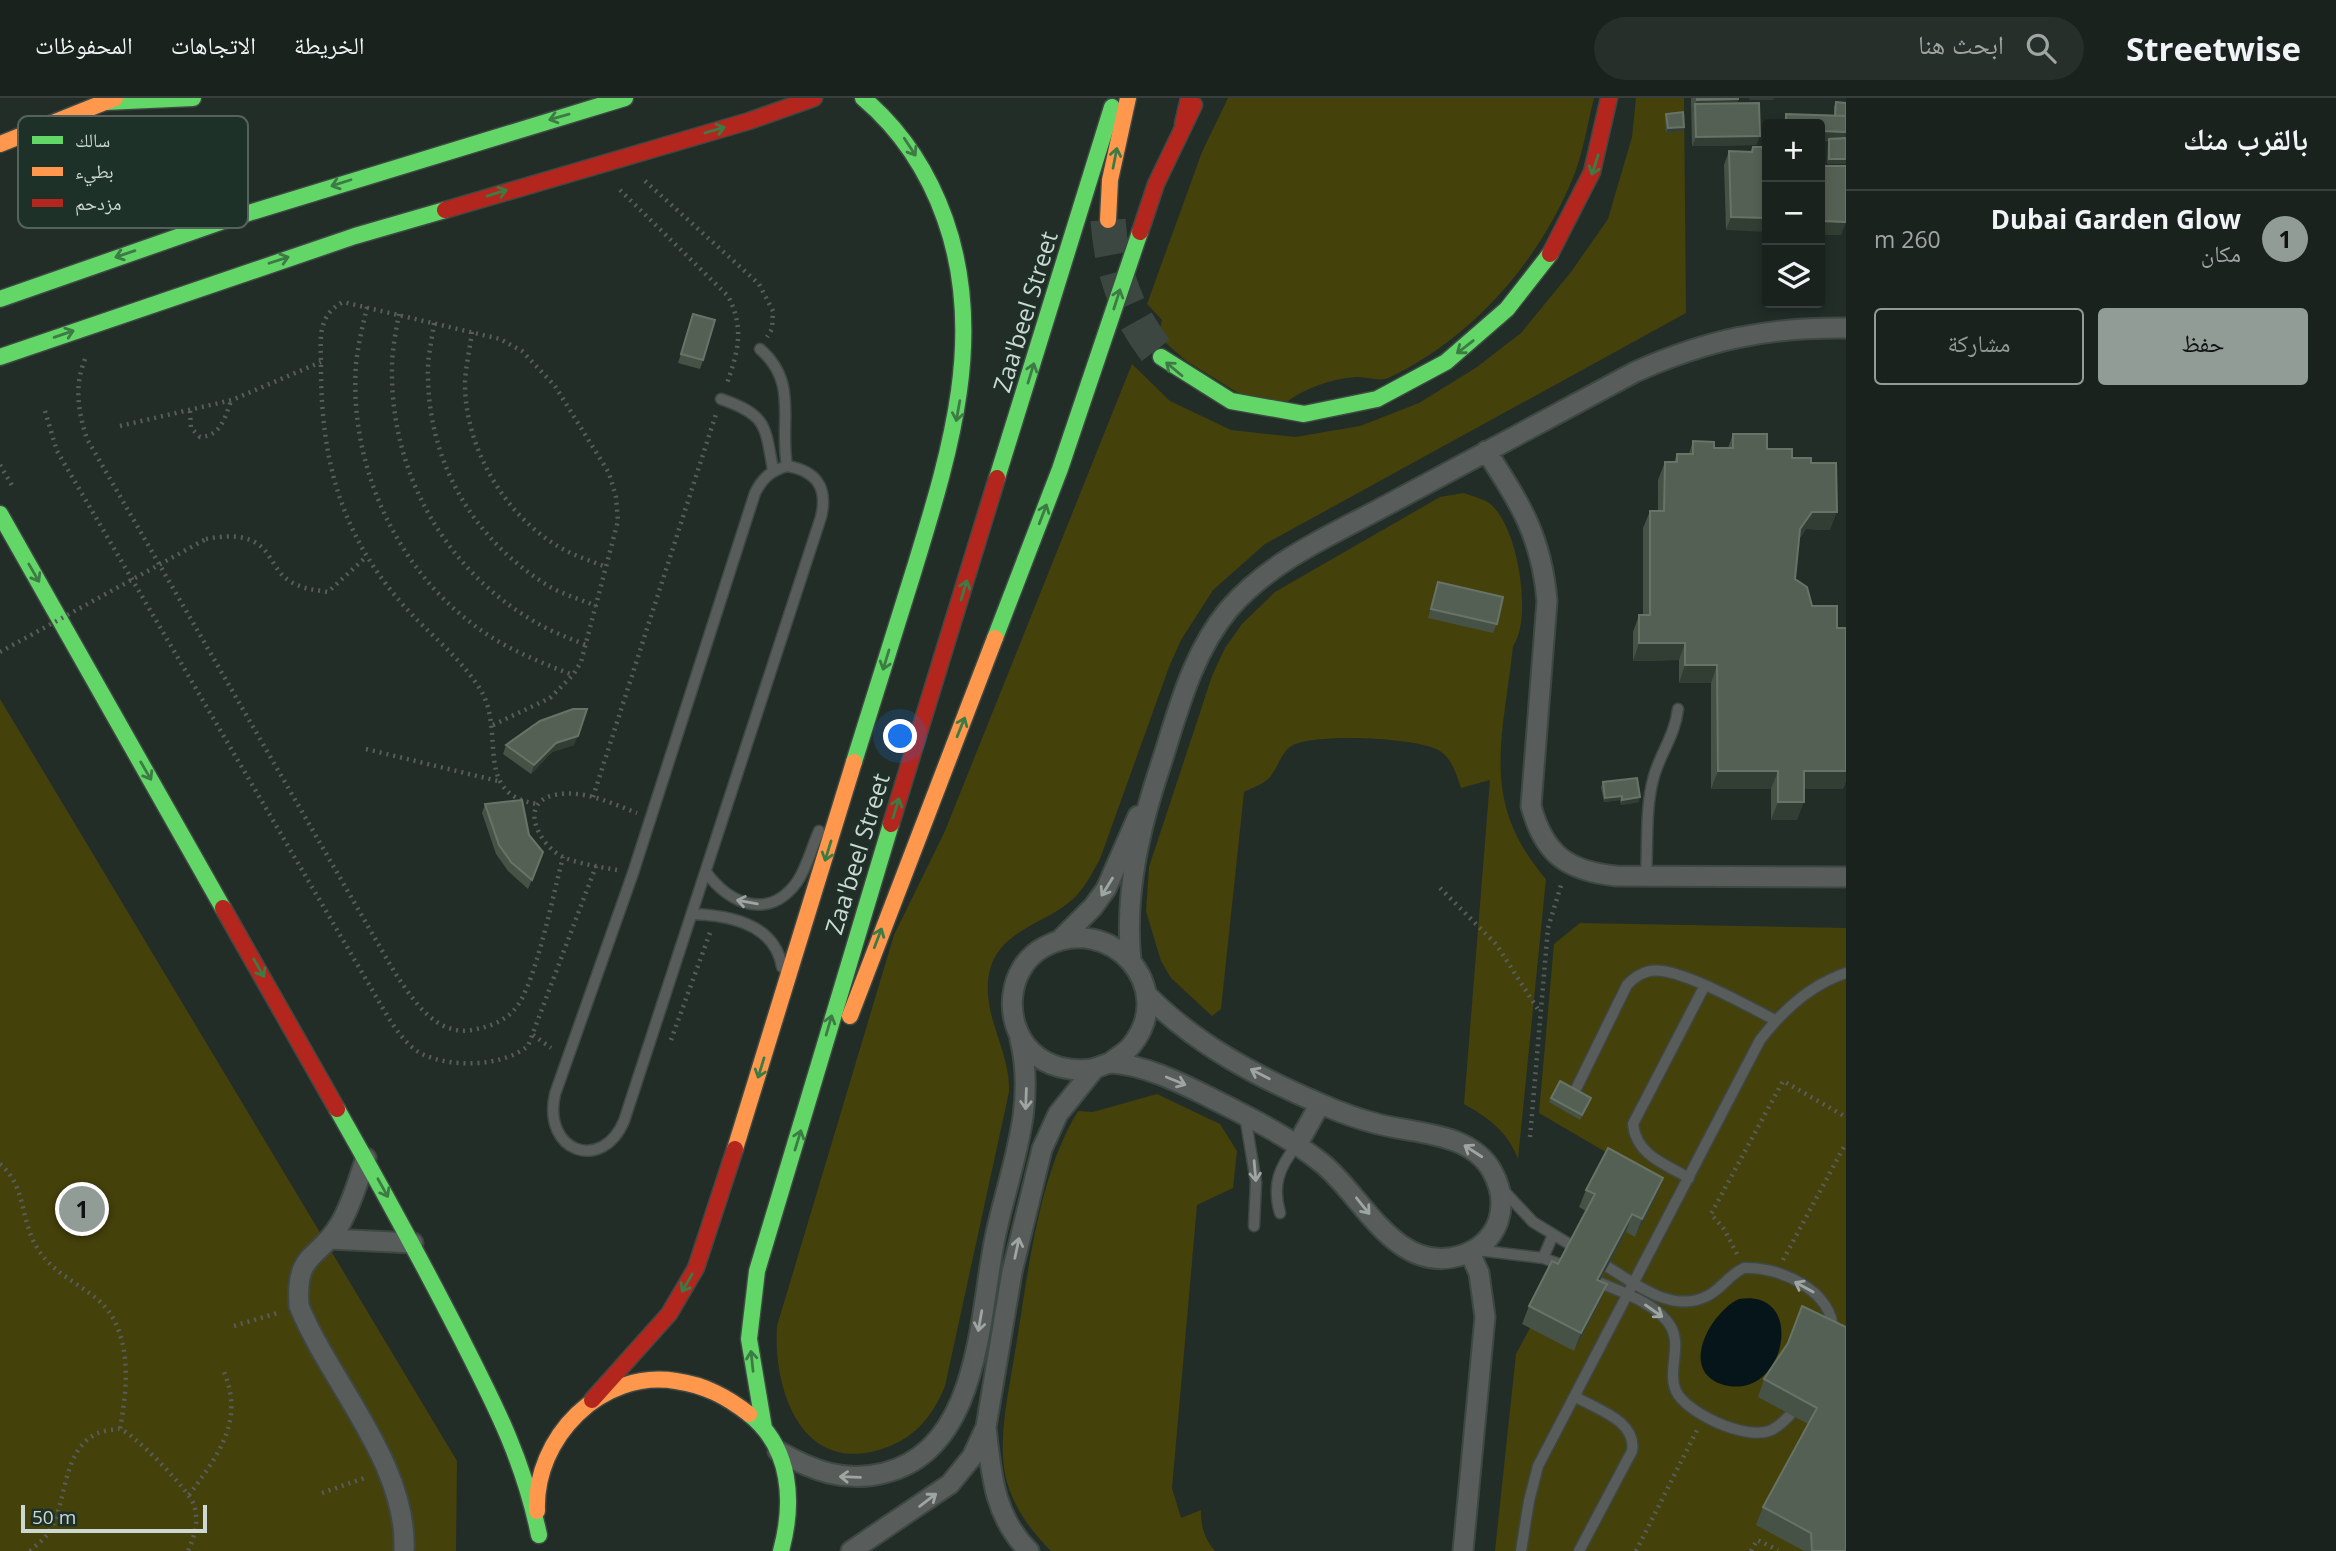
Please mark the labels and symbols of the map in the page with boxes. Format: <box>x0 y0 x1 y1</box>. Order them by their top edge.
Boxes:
one-way arrow <box>548 111 570 124</box>
legend <box>18 116 248 228</box>
one-way arrow <box>704 123 726 136</box>
text: سالك <box>75 127 110 153</box>
one-way arrow <box>902 137 917 156</box>
one-way arrow <box>1108 147 1122 170</box>
one-way arrow <box>1588 153 1600 175</box>
text: بطيء <box>75 158 114 187</box>
one-way arrow <box>331 177 353 190</box>
one-way arrow <box>485 185 507 198</box>
text: مزدحم <box>75 190 121 216</box>
street label: Zaa'beel Street <box>984 227 1065 396</box>
one-way arrow <box>115 249 137 261</box>
one-way arrow <box>268 253 290 266</box>
one-way arrow <box>1112 289 1125 311</box>
one-way arrow <box>53 327 75 339</box>
one-way arrow <box>1456 340 1475 355</box>
one-way arrow <box>1166 361 1184 377</box>
one-way arrow <box>1025 362 1038 384</box>
one-way arrow <box>951 399 964 422</box>
one-way arrow <box>1038 504 1050 526</box>
one-way arrow <box>28 562 41 583</box>
one-way arrow <box>959 580 972 602</box>
one-way arrow <box>879 649 892 671</box>
one-way arrow <box>956 716 969 738</box>
your location <box>883 719 917 753</box>
one-way arrow <box>139 760 153 780</box>
street label: Zaa'beel Street <box>816 769 897 938</box>
one-way arrow <box>891 797 904 819</box>
one-way arrow <box>820 839 833 861</box>
one-way arrow <box>1099 877 1114 896</box>
one-way arrow <box>736 895 759 908</box>
one-way arrow <box>873 928 886 950</box>
one-way arrow <box>252 958 266 978</box>
one-way arrow <box>824 1014 837 1036</box>
one-way arrow <box>754 1057 767 1079</box>
one-way arrow <box>1250 1067 1271 1081</box>
one-way arrow <box>1164 1076 1186 1089</box>
one-way arrow <box>1019 1087 1033 1110</box>
one-way arrow <box>793 1130 806 1152</box>
one-way arrow <box>1463 1144 1483 1158</box>
one-way arrow <box>1248 1159 1261 1181</box>
one-way arrow <box>376 1177 390 1197</box>
pin: 1 <box>59 1183 105 1235</box>
one-way arrow <box>1355 1197 1370 1215</box>
one-way arrow <box>1011 1237 1025 1260</box>
one-way arrow <box>680 1272 693 1293</box>
one-way arrow <box>1795 1280 1815 1294</box>
one-way arrow <box>1644 1304 1663 1318</box>
one-way arrow <box>973 1309 986 1332</box>
one-way arrow <box>745 1350 758 1373</box>
one-way arrow <box>839 1470 862 1483</box>
one-way arrow <box>918 1493 937 1507</box>
scale bar <box>21 1502 206 1534</box>

